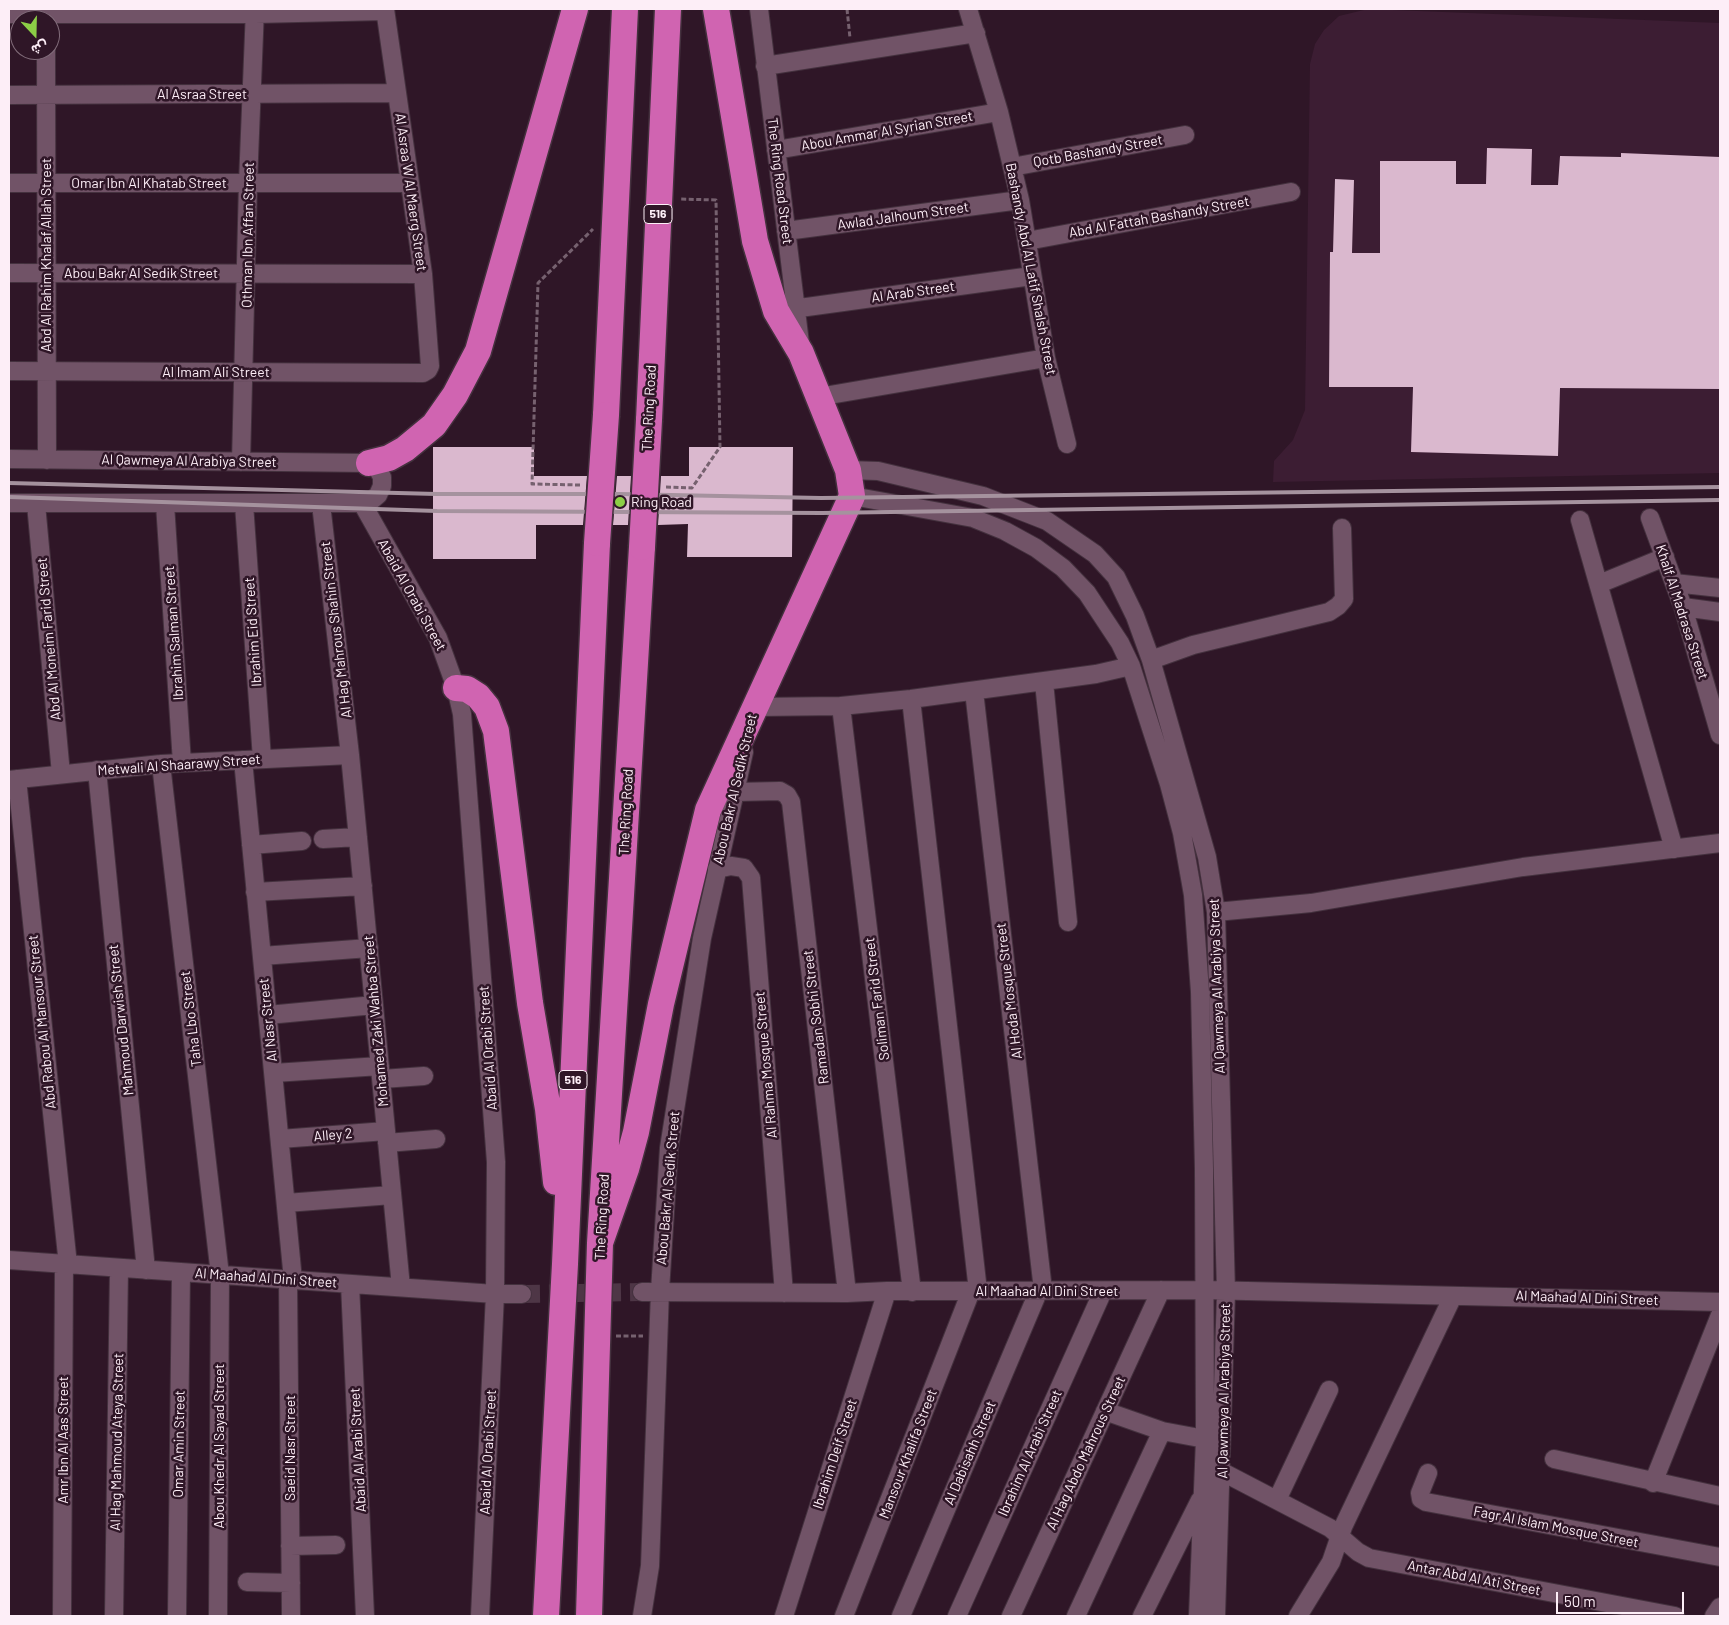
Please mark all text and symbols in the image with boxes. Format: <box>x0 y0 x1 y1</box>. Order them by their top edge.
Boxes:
north arrow <box>10 10 60 60</box>
text: ش <box>29 38 51 59</box>
street label: Al Asraa Street <box>157 86 247 102</box>
street label: Abou Ammar Al Syrian Street <box>800 108 974 154</box>
street label: Al Asraa W Al Maerg Street <box>392 112 430 272</box>
street label: The Ring Road Street <box>764 117 796 245</box>
street label: Qotb Bashandy Street <box>1032 131 1164 171</box>
street label: Abd Al Rahim Khalaf Allah Street <box>38 158 54 352</box>
street label: Othman Ibn Affan Street <box>238 162 258 308</box>
street label: Bashandy Abd Al Latif Shalsh Street <box>1002 162 1060 376</box>
street label: Omar Ibn Al Khatab Street <box>71 175 227 191</box>
street label: Abd Al Fattah Bashandy Street <box>1067 193 1251 241</box>
street label: Awlad Jalhoum Street <box>836 198 970 234</box>
road number: 516 <box>644 204 672 223</box>
street label: Abou Bakr Al Sedik Street <box>64 265 218 281</box>
street label: Al Arab Street <box>870 278 956 306</box>
street label: Al Imam Ali Street <box>162 364 270 380</box>
street label: The Ring Road <box>638 364 660 452</box>
street label: Al Qawmeya Al Arabiya Street <box>101 451 277 471</box>
place label: Ring Road <box>631 494 692 510</box>
marker: Ring Road <box>613 495 627 509</box>
street label: Abaid Al Orabi Street <box>374 536 450 654</box>
street label: Al Hag Mahrous Shahin Street <box>317 541 355 719</box>
street label: Khalf Al Madrasa Street <box>1652 542 1712 682</box>
street label: Abd Al Moneim Farid Street <box>34 557 64 721</box>
street label: Ibrahim Salman Street <box>161 565 187 701</box>
street label: Ibrahim Eid Street <box>241 577 265 687</box>
street label: Abou Bakr Al Sedik Street <box>709 712 761 866</box>
street label: Metwali Al Shaarawy Street <box>97 751 261 779</box>
street label: The Ring Road <box>615 768 637 856</box>
street label: Al Qawmeya Al Arabiya Street <box>1206 898 1228 1074</box>
street label: Al Hoda Mosque Street <box>992 922 1026 1060</box>
street label: Abd Rabou Al Mansour Street <box>25 934 59 1110</box>
street label: Mohamed Zaki Wahba Street <box>360 935 392 1107</box>
street label: Soliman Farid Street <box>861 937 893 1061</box>
street label: Mahmoud Darwish Street <box>105 944 137 1096</box>
street label: Ramadan Sobhi Street <box>799 949 833 1085</box>
street label: Taha Lbo Street <box>177 970 205 1068</box>
street label: Al Nasr Street <box>255 977 281 1063</box>
street label: Abaid Al Orabi Street <box>475 985 501 1111</box>
street label: Al Rahma Mosque Street <box>751 991 781 1139</box>
road number: 516 <box>559 1070 587 1090</box>
street label: Abou Bakr Al Sedik Street <box>653 1110 683 1266</box>
street label: Alley 2 <box>313 1125 353 1145</box>
street label: The Ring Road <box>591 1173 613 1261</box>
street label: Al Maahad Al Dini Street <box>194 1265 338 1291</box>
street label: Al Maahad Al Dini Street <box>976 1283 1118 1299</box>
street label: Al Maahad Al Dini Street <box>1515 1287 1659 1309</box>
street label: Al Qawmeya Al Arabiya Street <box>1214 1303 1234 1479</box>
street label: Al Hag Mahmoud Ateya Street <box>107 1353 127 1531</box>
street label: Abou Khedr Al Sayad Street <box>211 1364 227 1528</box>
street label: Al Hag Abdo Mahrous Street <box>1043 1373 1129 1533</box>
street label: Amr Ibn Al Aas Street <box>55 1376 71 1504</box>
street label: Abaid Al Arabi Street <box>346 1387 370 1513</box>
street label: Mansour Khalifa Street <box>876 1387 940 1521</box>
street label: Ibrahim Al Arabi Street <box>995 1387 1065 1519</box>
street label: Abaid Al Orabi Street <box>476 1389 500 1515</box>
street label: Omar Amin Street <box>170 1390 188 1498</box>
street label: Saeid Nasr Street <box>282 1395 298 1501</box>
street label: Ibrahim Deif Street <box>809 1397 861 1511</box>
street label: Al Dabisahh Street <box>940 1398 1000 1508</box>
street label: Fagr Al Islam Mosque Street <box>1472 1503 1640 1551</box>
street label: Antar Abd Al Ati Street <box>1406 1557 1542 1599</box>
scale bar <box>1559 1582 1686 1614</box>
text: 50 m <box>1564 1592 1596 1610</box>

